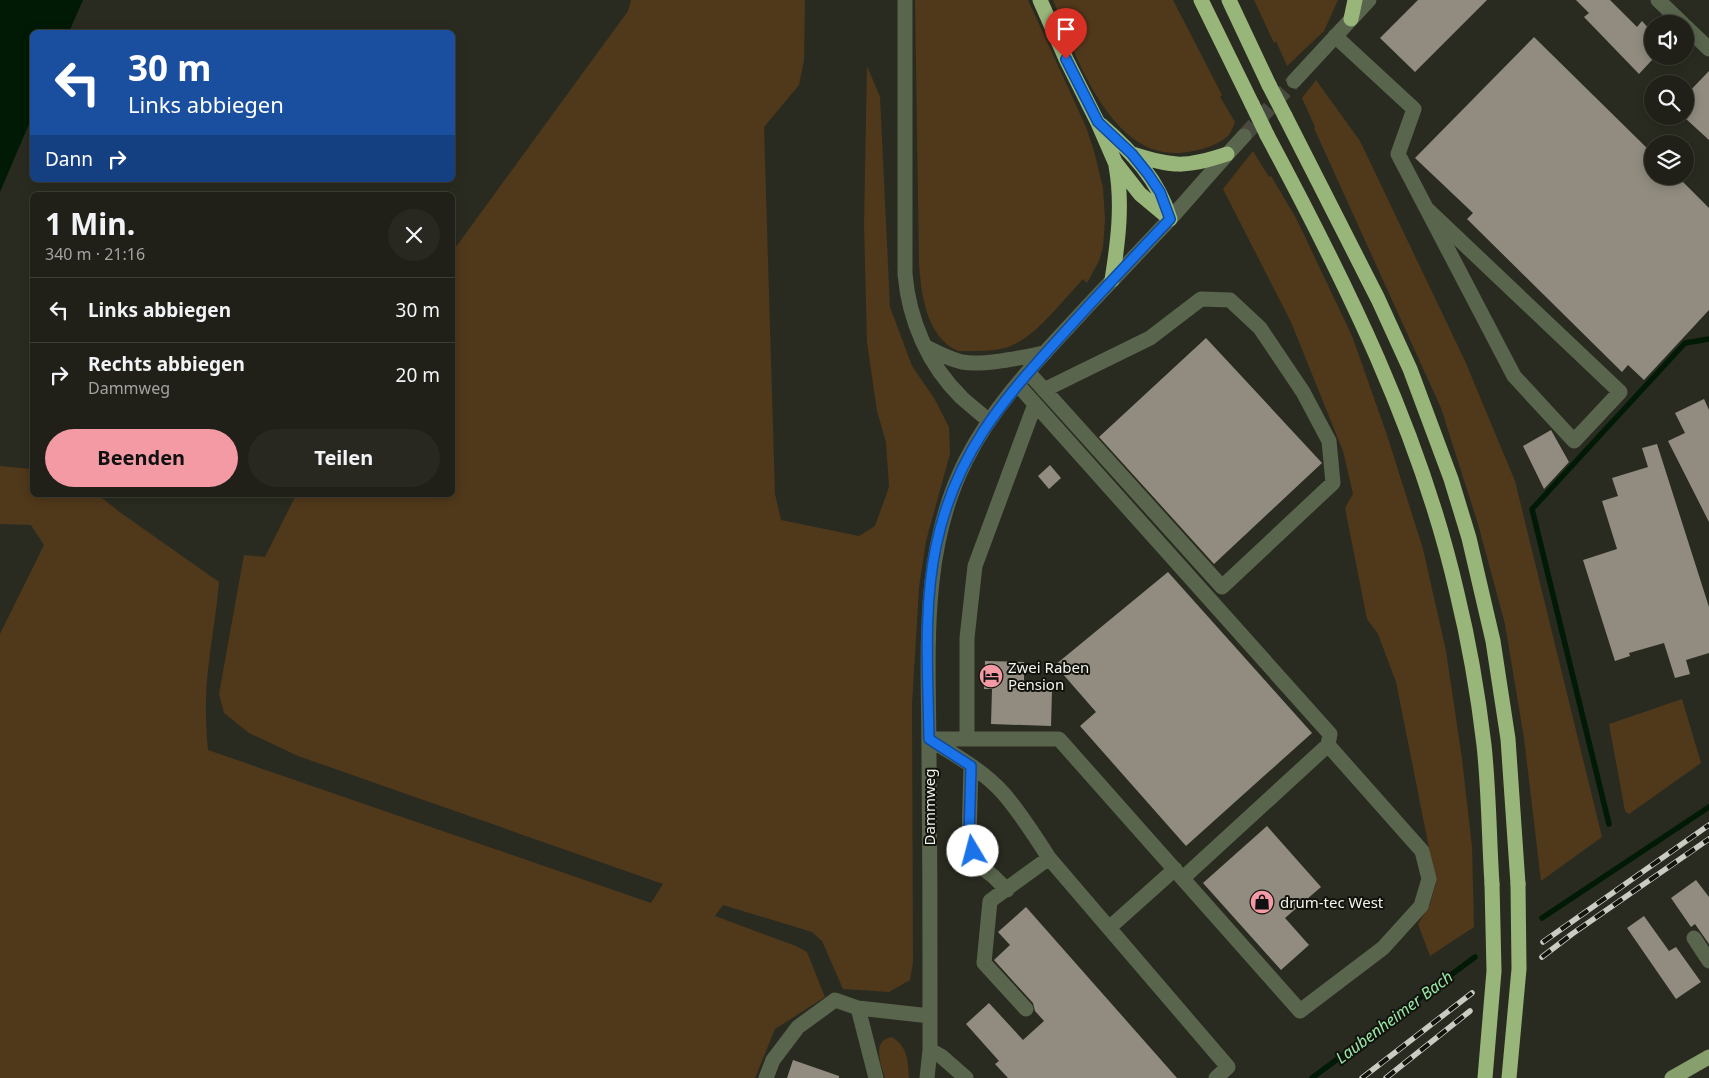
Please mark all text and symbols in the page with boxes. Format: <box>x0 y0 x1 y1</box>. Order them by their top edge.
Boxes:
pin <box>1045 8 1087 59</box>
icon: arrive <box>1052 15 1080 43</box>
map controls <box>1644 15 1694 185</box>
button: sound <box>1644 15 1694 65</box>
text: 30 m <box>128 44 211 91</box>
icon: left <box>45 50 110 115</box>
button: search <box>1644 75 1694 125</box>
text: Links abbiegen <box>128 89 284 119</box>
button: layers <box>1644 135 1694 185</box>
icon: right <box>103 145 131 173</box>
text: Dann <box>45 146 93 172</box>
text: 1 Min. <box>45 203 135 244</box>
button: close <box>388 209 440 261</box>
text: 340 m · 21:16 <box>45 243 145 265</box>
icon: left <box>45 296 73 324</box>
text: Links abbiegen <box>88 297 231 323</box>
text: 30 m <box>396 297 440 323</box>
text: Rechts abbiegen <box>88 351 245 377</box>
icon: right <box>45 361 73 389</box>
text: 20 m <box>396 362 440 388</box>
text: Dammweg <box>88 377 170 399</box>
button: Beenden <box>45 429 238 487</box>
button: Teilen <box>248 429 440 487</box>
place label: Zwei Raben Pension <box>1008 657 1089 694</box>
hotel icon: Zwei Raben Pension <box>978 663 1004 689</box>
street label: Dammweg <box>919 769 939 845</box>
position arrow <box>946 824 998 876</box>
shop icon: drum-tec West <box>1249 889 1275 915</box>
place label: drum-tec West <box>1280 892 1384 912</box>
water label: Laubenheimer Bach <box>1331 966 1457 1068</box>

